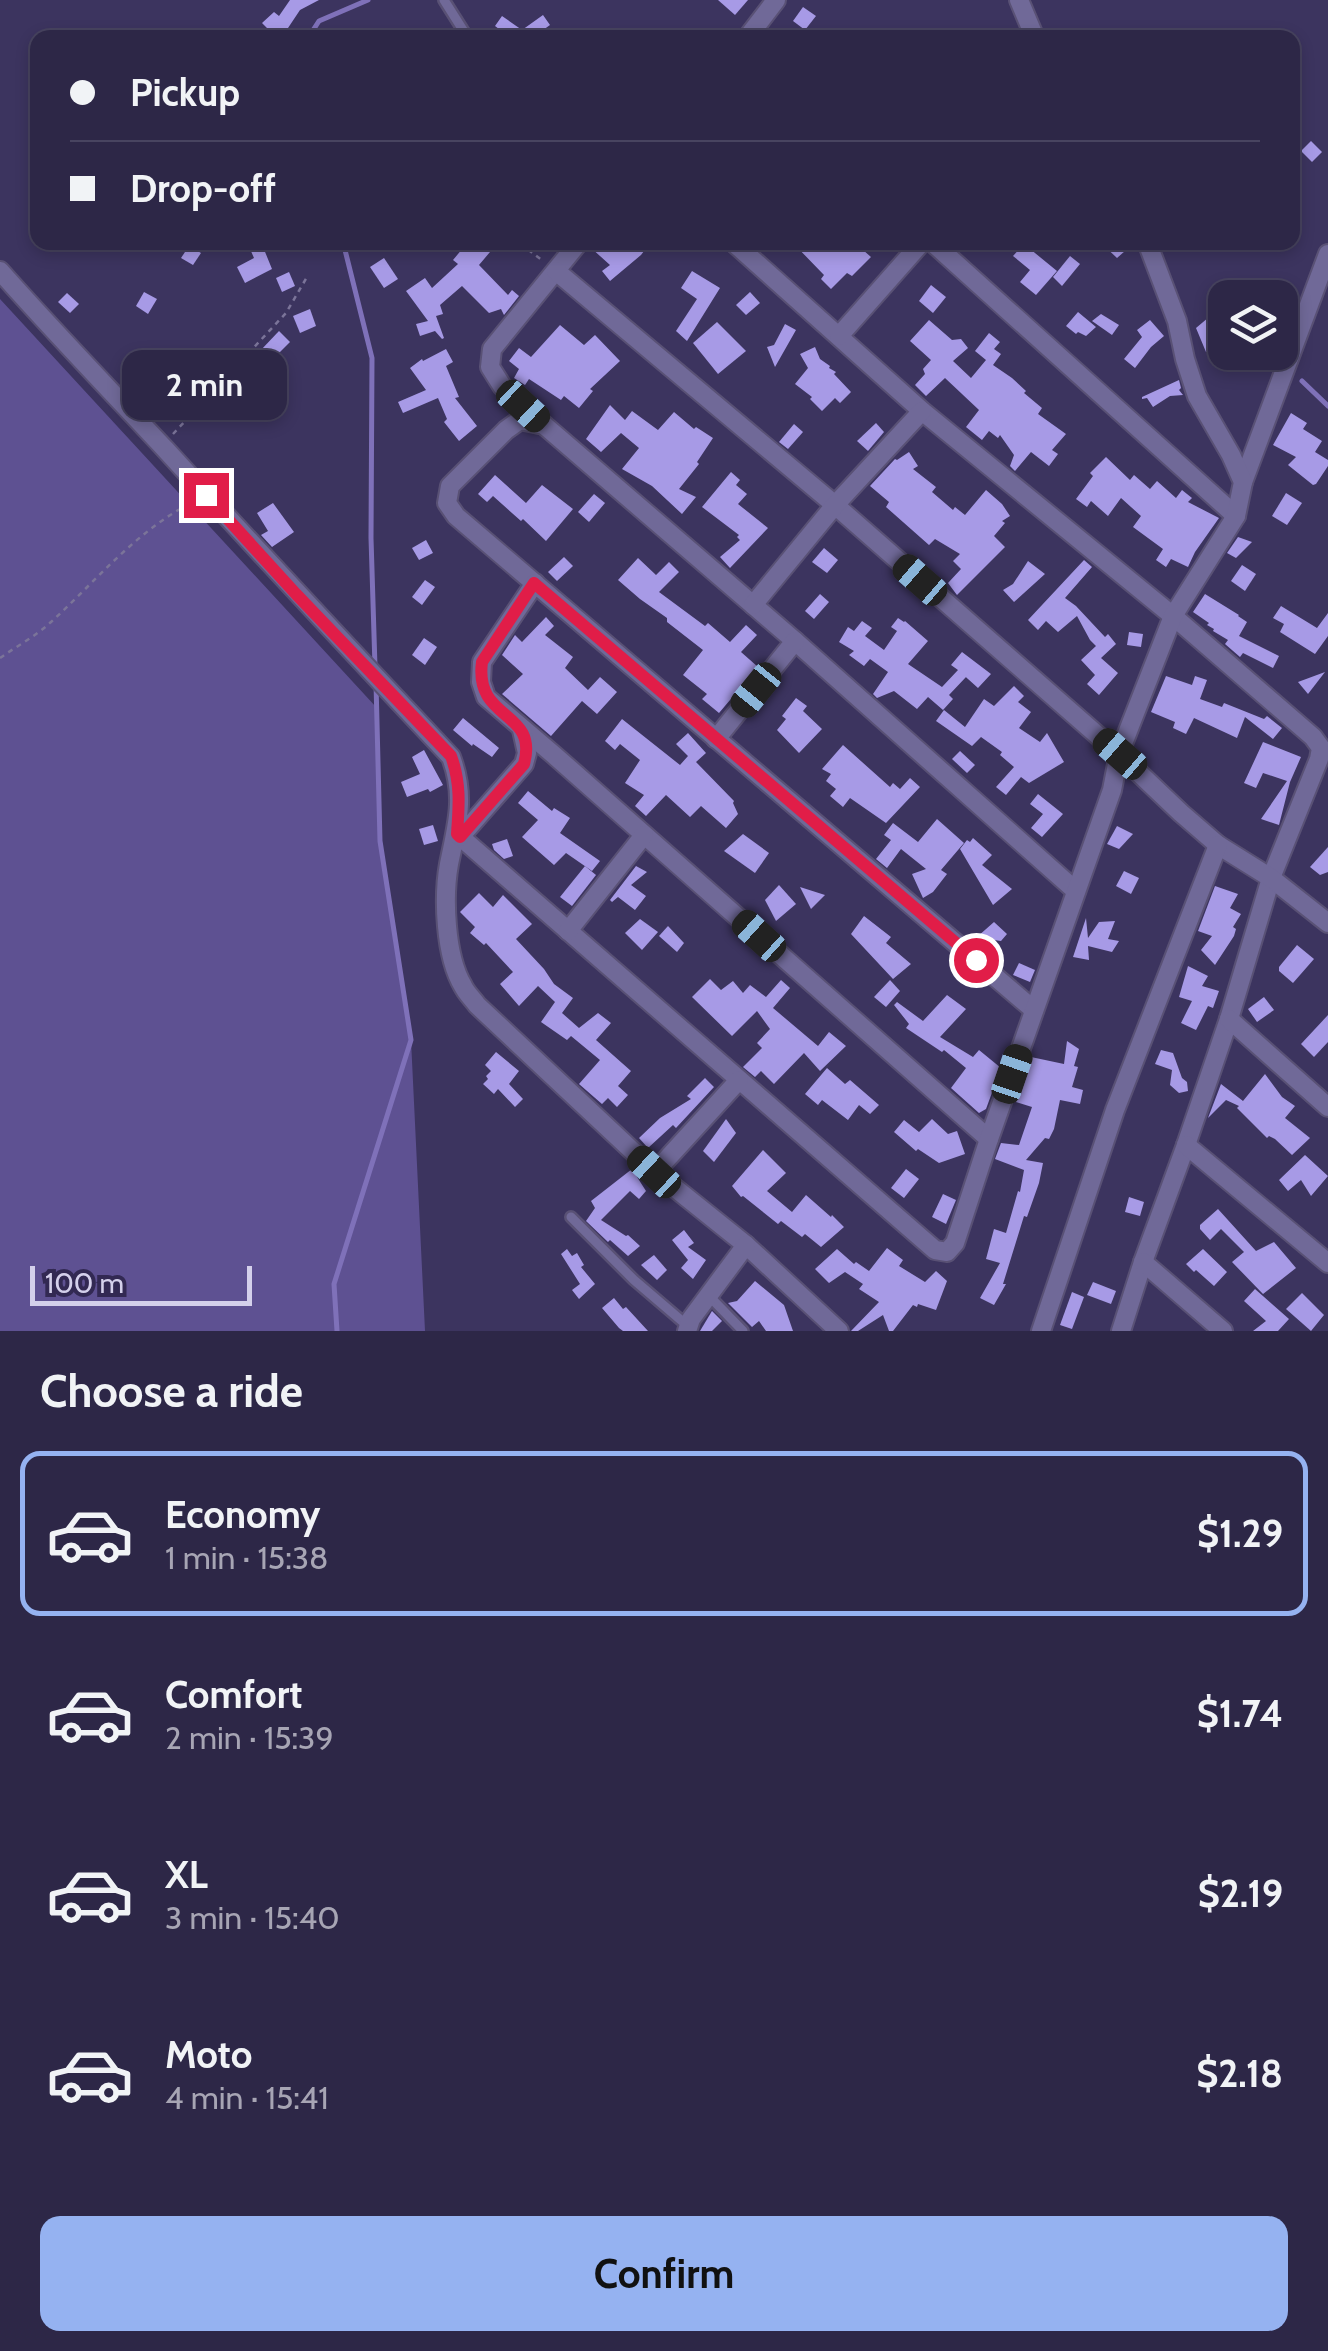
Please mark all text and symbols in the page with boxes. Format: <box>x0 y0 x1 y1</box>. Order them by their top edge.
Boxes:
text: Pickup <box>130 69 240 116</box>
text: Drop-off <box>130 165 276 212</box>
map controls <box>1208 280 1298 370</box>
button: layers <box>1208 280 1298 370</box>
callout: 2 min <box>124 350 288 420</box>
text: 2 min <box>166 365 243 404</box>
car <box>491 375 555 437</box>
route end <box>184 473 229 518</box>
car <box>888 549 952 611</box>
car <box>725 657 787 723</box>
car <box>1088 723 1152 785</box>
car <box>727 905 791 967</box>
route start <box>954 938 999 983</box>
car <box>988 1041 1036 1107</box>
car <box>622 1141 686 1203</box>
scale bar <box>30 1261 252 1306</box>
text: 100 m <box>45 1266 124 1300</box>
text: Choose a ride <box>40 1364 303 1418</box>
icon: car <box>45 1489 135 1579</box>
text: Economy <box>165 1491 320 1538</box>
text: $1.29 <box>1197 1510 1283 1557</box>
text: 1 min · 15:38 <box>165 1538 329 1577</box>
icon: car <box>45 1669 135 1759</box>
text: Comfort <box>165 1671 302 1718</box>
text: $1.74 <box>1197 1690 1283 1737</box>
text: 2 min · 15:39 <box>165 1718 334 1757</box>
icon: car <box>45 1849 135 1939</box>
text: XL <box>165 1851 208 1898</box>
text: $2.19 <box>1198 1870 1283 1917</box>
text: 3 min · 15:40 <box>165 1898 340 1937</box>
icon: car <box>45 2029 135 2119</box>
text: Moto <box>165 2031 252 2078</box>
text: $2.18 <box>1196 2050 1283 2097</box>
text: 4 min · 15:41 <box>165 2078 329 2117</box>
button: Confirm <box>40 2216 1288 2331</box>

